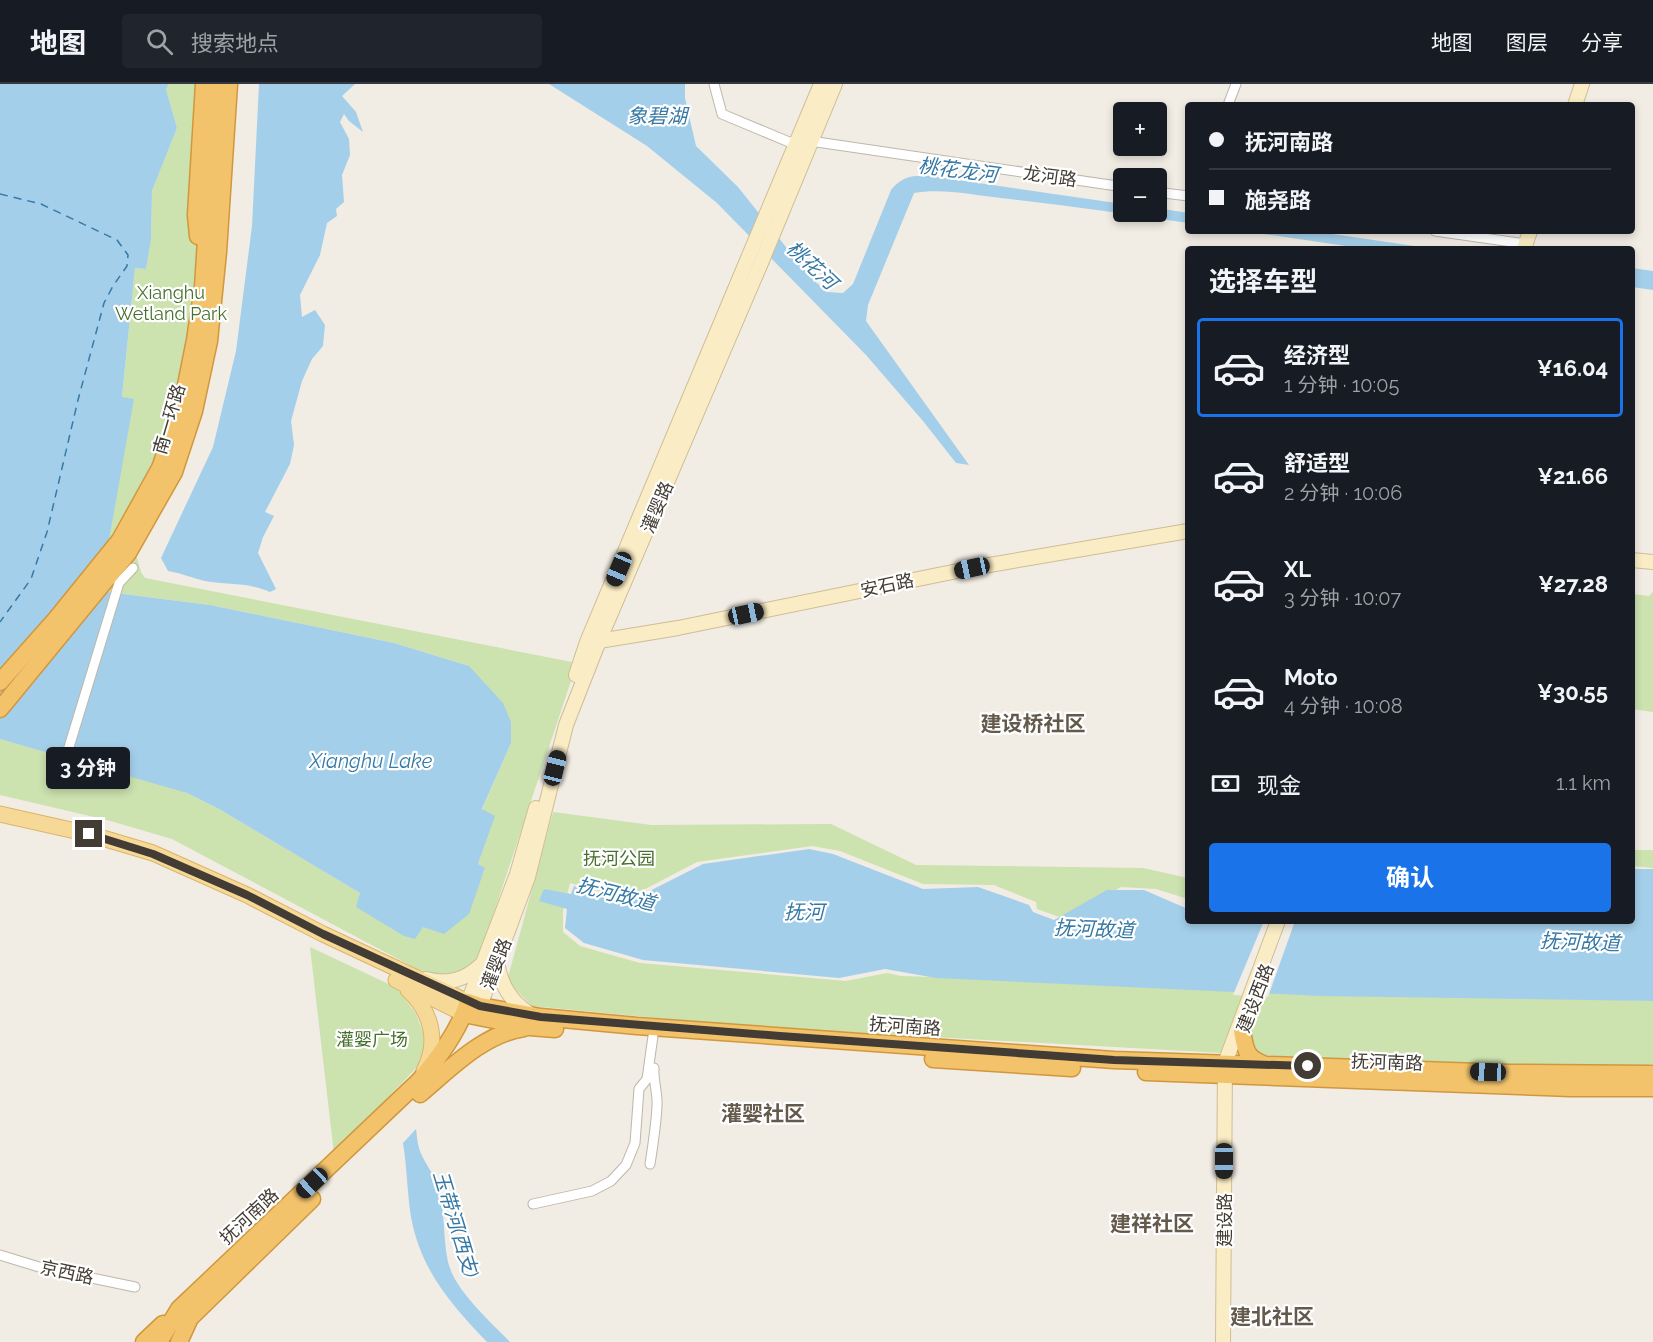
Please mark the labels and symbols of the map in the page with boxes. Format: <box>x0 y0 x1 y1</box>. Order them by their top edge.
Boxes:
water label: 象碧湖 <box>627 104 690 128</box>
water label: 桃花龙河 <box>917 153 1003 187</box>
street label: 龙河路 <box>1022 162 1078 190</box>
water label: 桃花河 <box>782 236 845 297</box>
park label: Xianghu Wetland Park <box>115 282 227 324</box>
street label: 南一环路 <box>149 382 189 456</box>
street label: 灌婴路 <box>637 478 677 536</box>
car <box>604 549 634 589</box>
car <box>953 555 991 581</box>
street label: 安石路 <box>858 569 916 601</box>
car <box>727 601 765 627</box>
district label: 建设桥社区 <box>981 711 1086 736</box>
callout: 3 分钟 <box>47 747 131 789</box>
car <box>542 748 568 788</box>
water label: Xianghu Lake <box>308 749 433 773</box>
route end <box>75 820 102 847</box>
park label: 抚河公园 <box>583 848 655 869</box>
water label: 抚河故道 <box>574 873 661 916</box>
water label: 抚河 <box>784 900 828 924</box>
water label: 抚河故道 <box>1054 916 1137 942</box>
water label: 抚河故道 <box>1540 929 1623 955</box>
street label: 灌婴路 <box>477 935 515 993</box>
street label: 建设西路 <box>1232 961 1278 1035</box>
street label: 抚河南路 <box>868 1013 942 1039</box>
park label: 灌婴广场 <box>336 1029 408 1050</box>
street label: 抚河南路 <box>1351 1050 1423 1074</box>
route start <box>1294 1052 1321 1079</box>
car <box>1470 1062 1506 1082</box>
district label: 灌婴社区 <box>721 1101 805 1126</box>
car <box>1215 1143 1233 1179</box>
car <box>293 1164 331 1202</box>
water label: 玉带河(西支) <box>428 1168 484 1280</box>
street label: 抚河南路 <box>216 1184 282 1248</box>
street label: 建设路 <box>1214 1193 1235 1247</box>
district label: 建祥社区 <box>1110 1211 1194 1236</box>
street label: 京西路 <box>38 1256 96 1288</box>
district label: 建北社区 <box>1230 1304 1314 1329</box>

